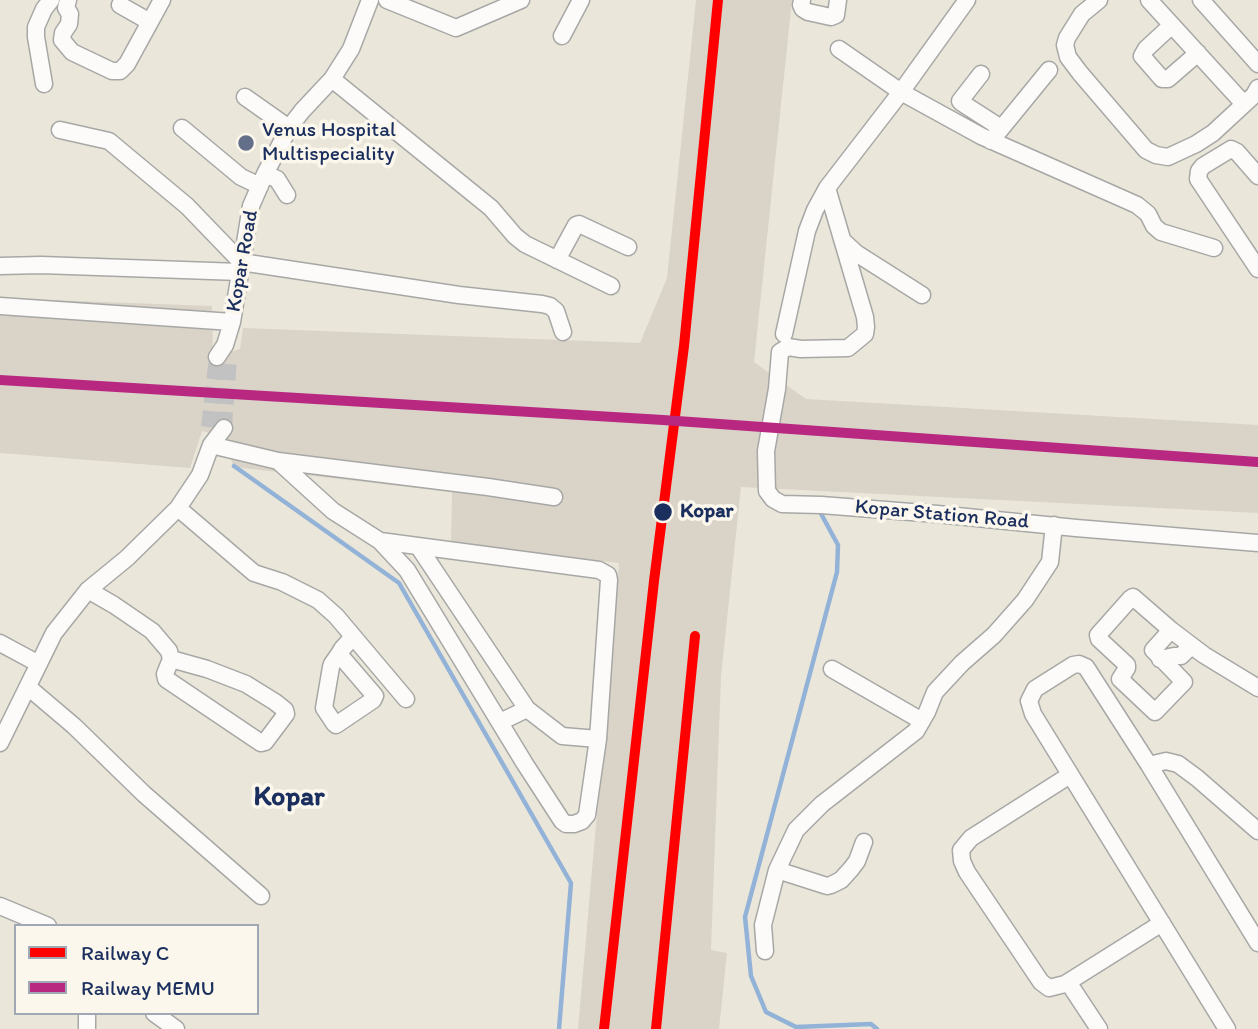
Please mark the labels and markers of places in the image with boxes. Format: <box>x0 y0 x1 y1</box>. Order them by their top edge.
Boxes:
place label: Venus Hospital Multispeciality <box>262 118 396 168</box>
marker: Venus Hospital Multispeciality <box>236 133 256 153</box>
place label: Kopar <box>680 499 733 525</box>
marker: Kopar <box>652 501 674 523</box>

